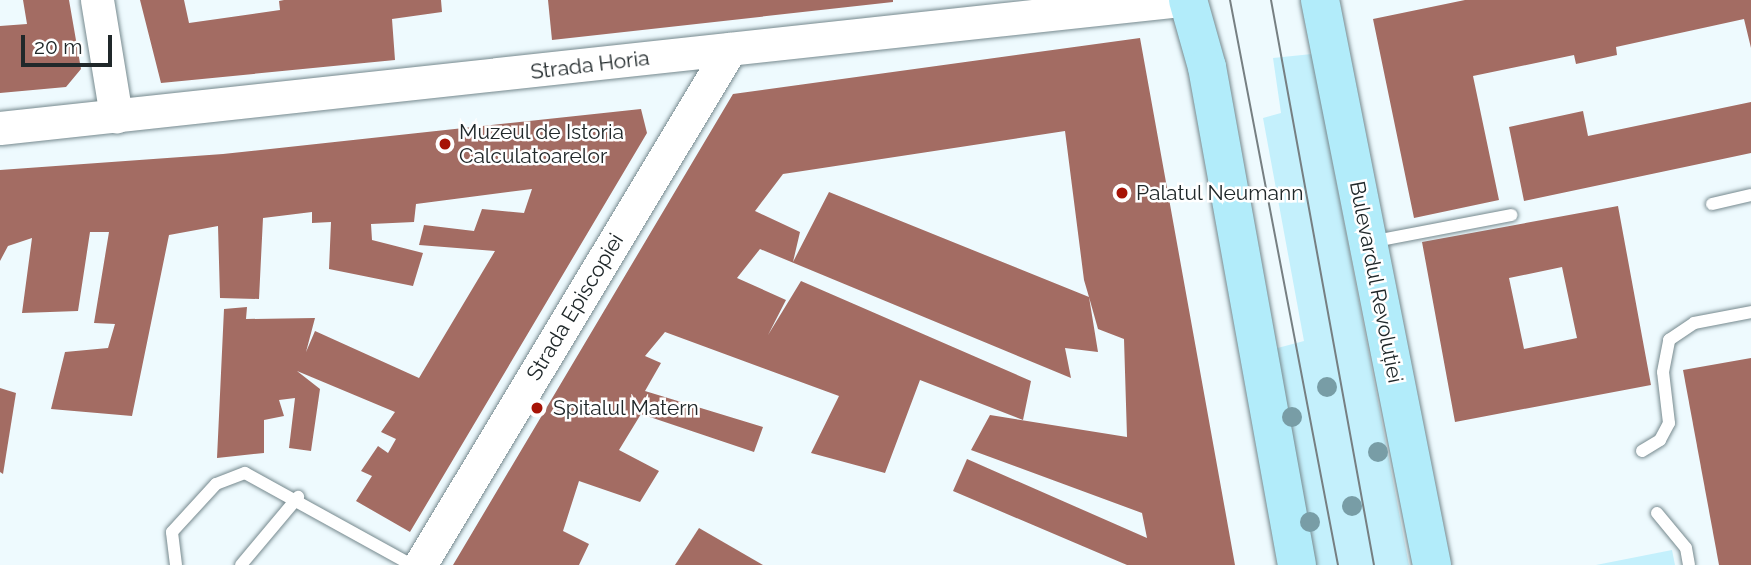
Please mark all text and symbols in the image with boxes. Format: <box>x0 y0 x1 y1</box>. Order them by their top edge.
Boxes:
scale bar <box>24 21 116 65</box>
text: 20 m <box>34 34 82 59</box>
street label: Strada Horia <box>529 45 651 85</box>
place label: Muzeul de Istoria Calculatoarelor <box>459 119 625 169</box>
marker: Muzeul de Istoria Calculatoarelor <box>437 136 453 152</box>
street label: Bulevardul Revoluției <box>1344 179 1408 385</box>
place label: Palatul Neumann <box>1136 180 1304 206</box>
marker: Palatul Neumann <box>1114 185 1130 201</box>
street label: Strada Episcopiei <box>521 229 629 385</box>
place label: Spitalul Matern <box>553 395 699 421</box>
marker: Spitalul Matern <box>527 398 547 418</box>

